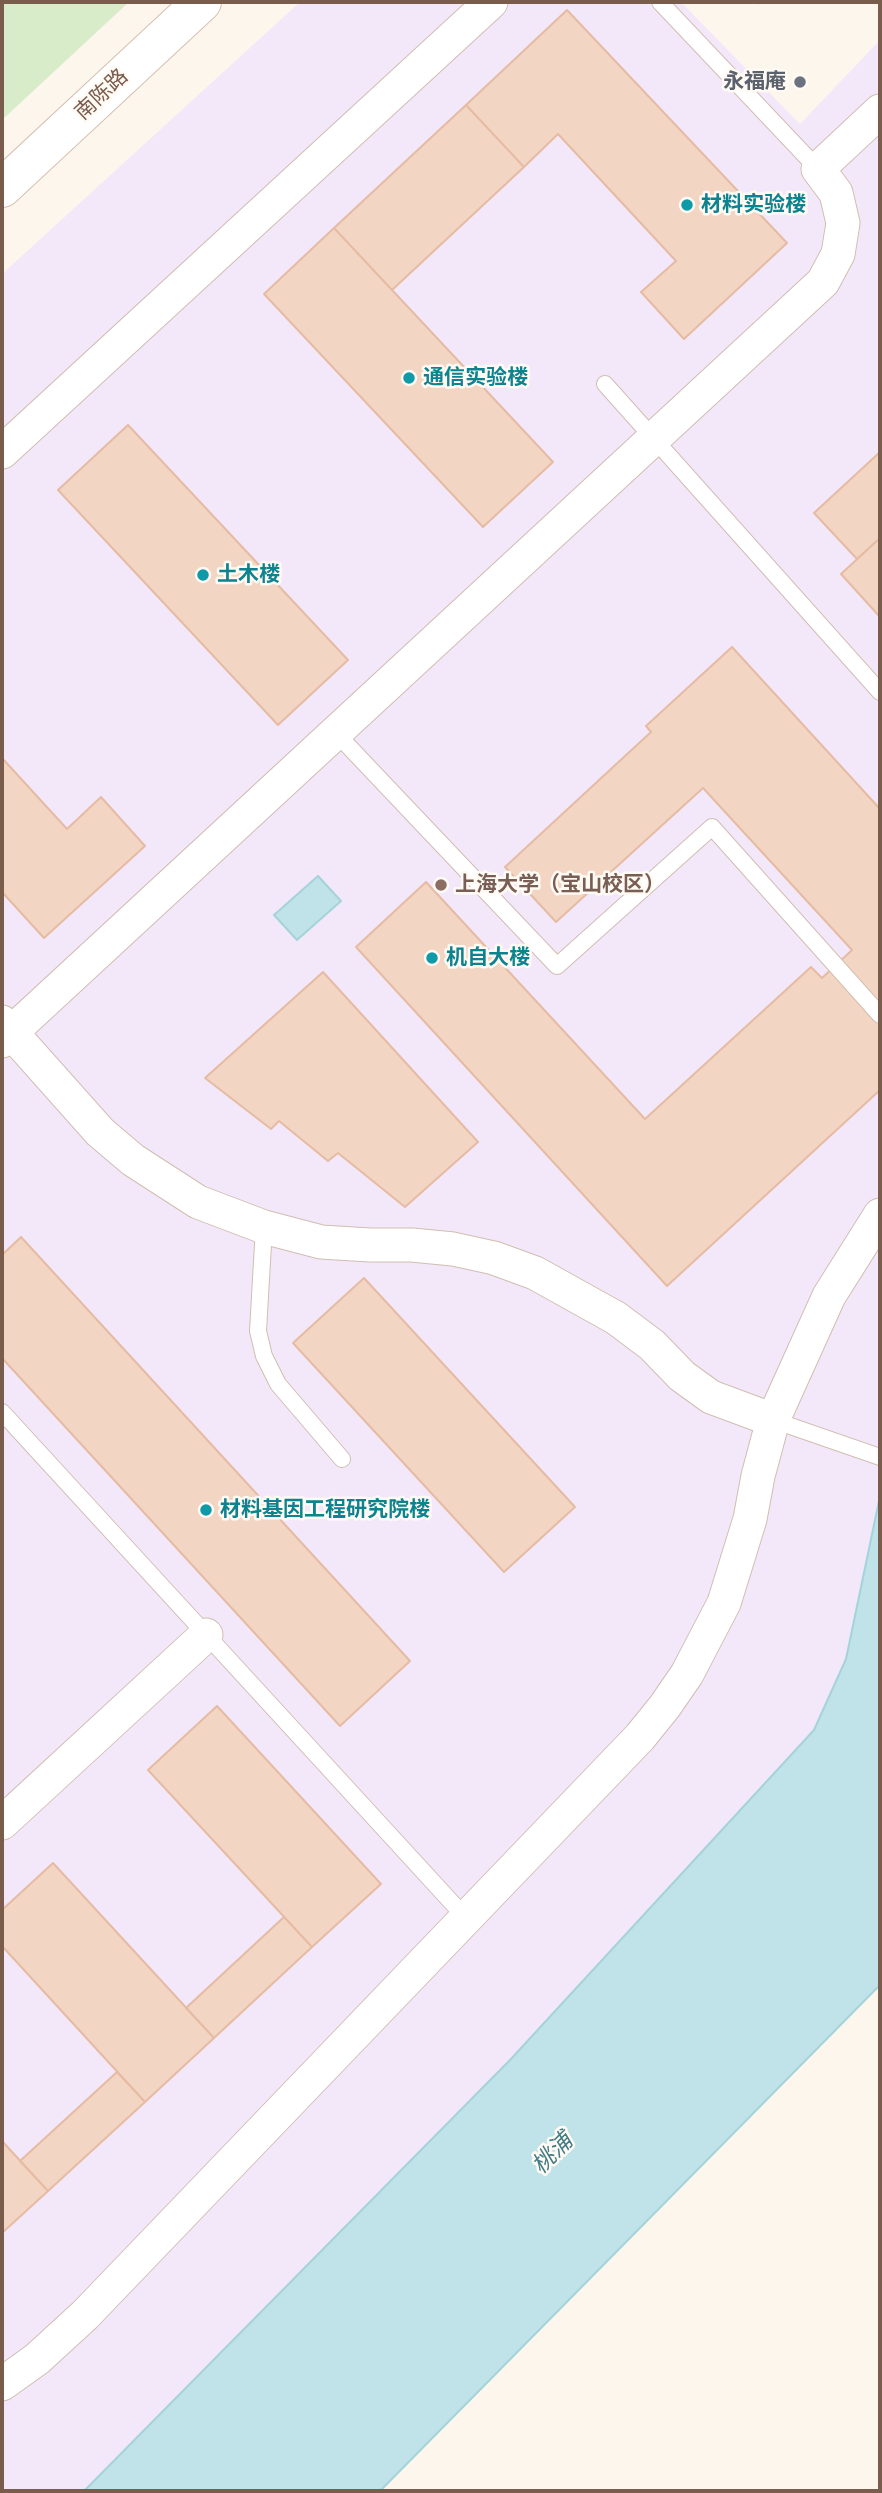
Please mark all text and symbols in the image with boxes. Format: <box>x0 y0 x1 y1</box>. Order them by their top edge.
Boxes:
street label: 南陈路 <box>70 64 134 126</box>
place label: 永福庵 <box>723 69 786 95</box>
marker: 永福庵 <box>792 74 808 90</box>
place label: 材料实验楼 <box>701 192 806 218</box>
marker: 材料实验楼 <box>679 197 695 213</box>
place label: 通信实验楼 <box>423 365 528 391</box>
marker: 通信实验楼 <box>401 370 417 386</box>
place label: 土木楼 <box>217 562 280 588</box>
marker: 土木楼 <box>195 567 211 583</box>
place label: 上海大学（宝山校区） <box>455 872 665 898</box>
marker: 上海大学（宝山校区） <box>433 877 449 893</box>
place label: 机自大楼 <box>446 945 530 971</box>
marker: 机自大楼 <box>424 950 440 966</box>
place label: 材料基因工程研究院楼 <box>220 1497 430 1523</box>
marker: 材料基因工程研究院楼 <box>198 1502 214 1518</box>
water label: 桃浦 <box>527 2128 579 2180</box>

